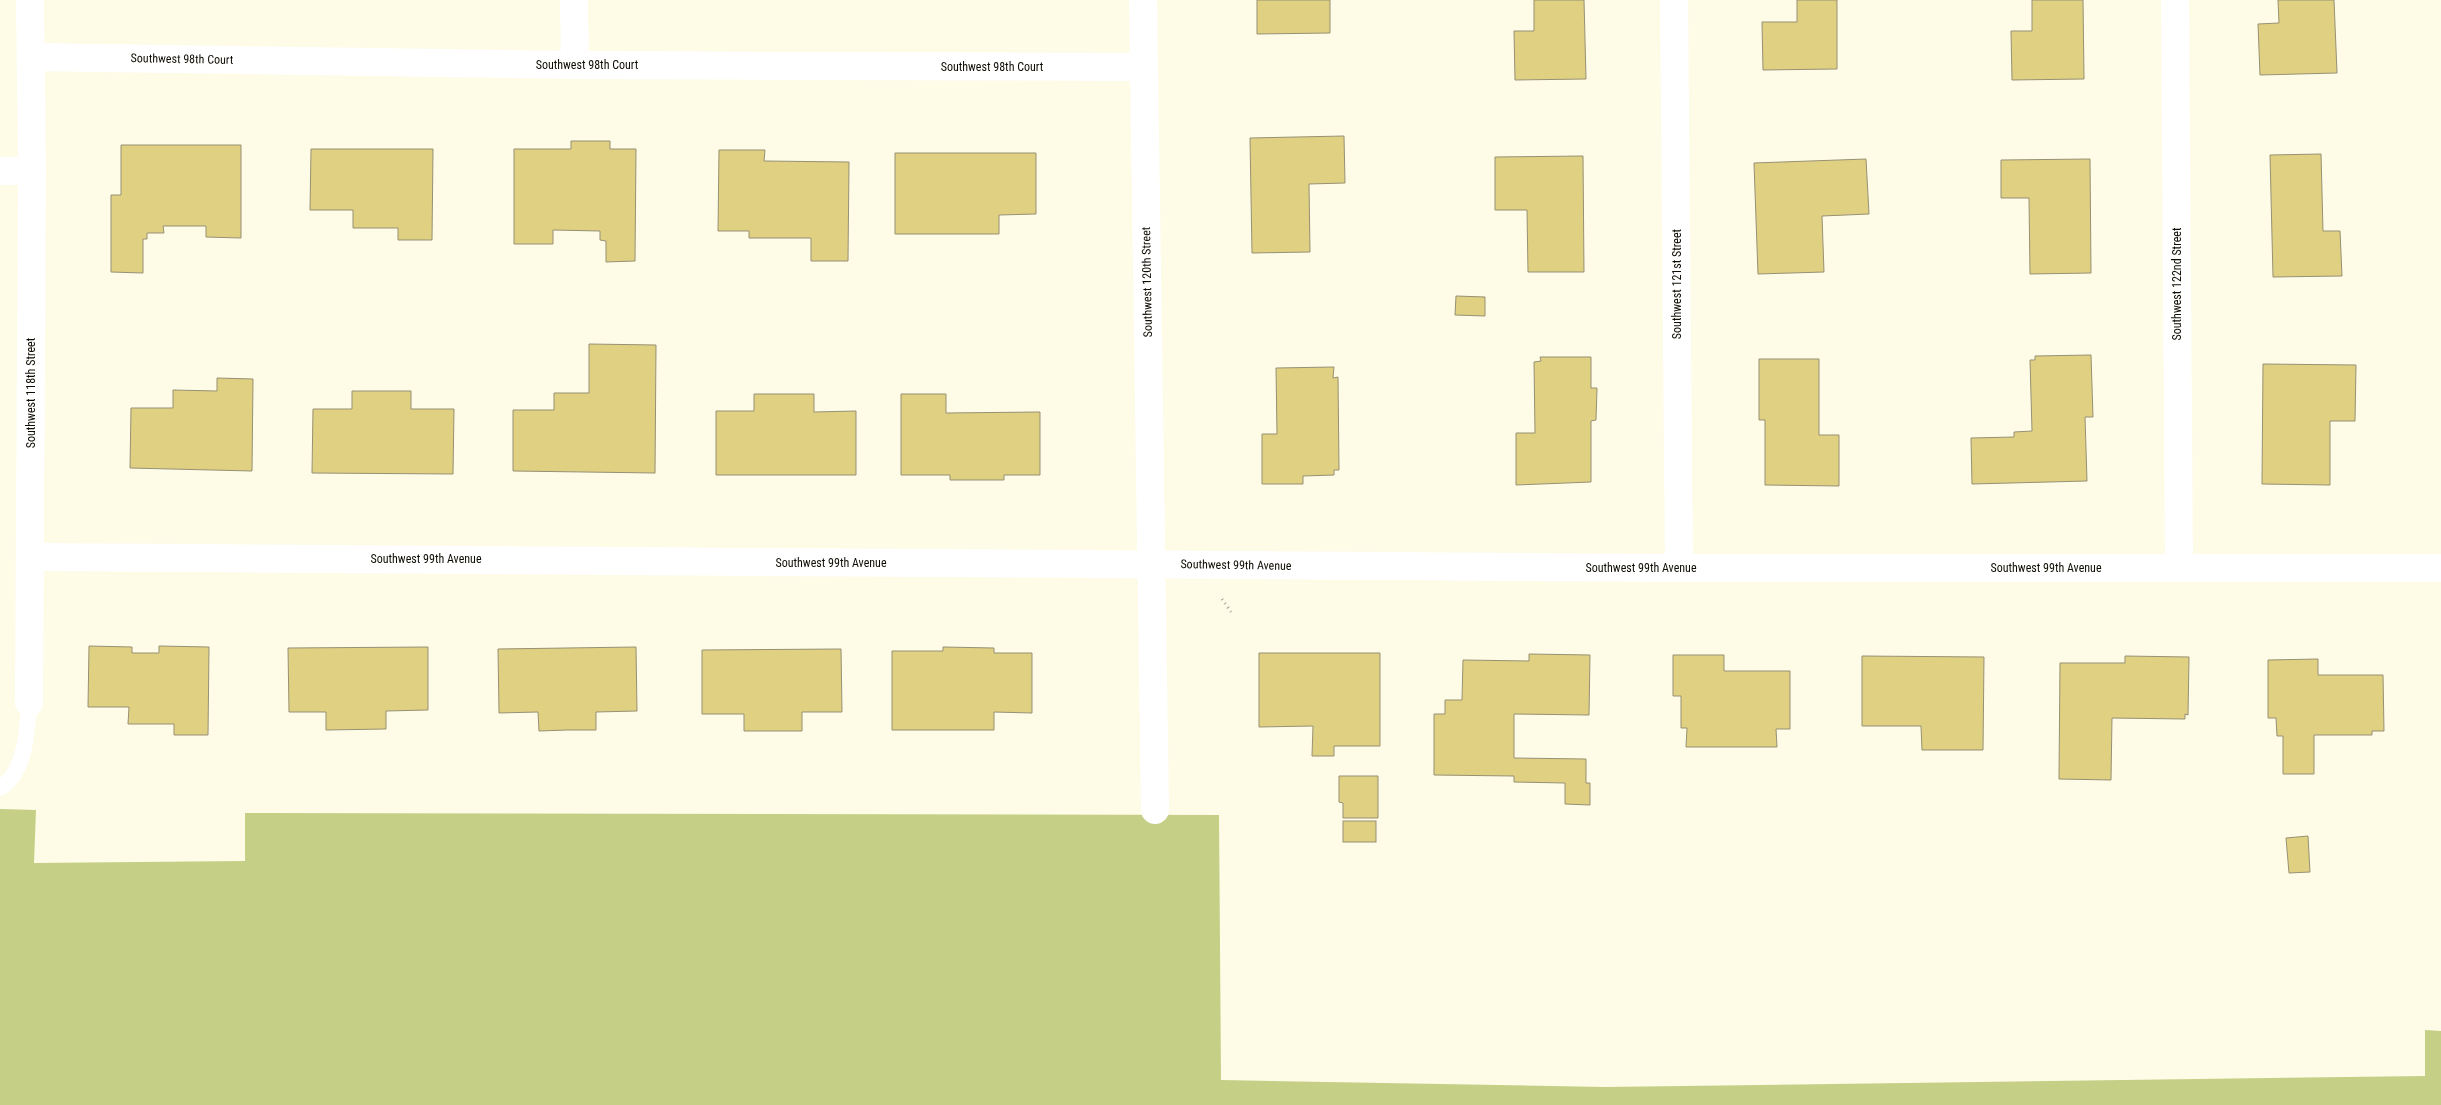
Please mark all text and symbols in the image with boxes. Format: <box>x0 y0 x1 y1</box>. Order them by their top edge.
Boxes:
street label: Southwest 98th Court <box>131 51 234 67</box>
street label: Southwest 98th Court <box>536 58 639 72</box>
street label: Southwest 98th Court <box>941 60 1044 74</box>
street label: Southwest 120th Street <box>1139 226 1155 337</box>
street label: Southwest 122nd Street <box>2170 227 2184 341</box>
street label: Southwest 121st Street <box>1670 228 1684 339</box>
street label: Southwest 118th Street <box>24 337 38 448</box>
street label: Southwest 99th Avenue <box>370 552 482 566</box>
street label: Southwest 99th Avenue <box>775 556 887 570</box>
street label: Southwest 99th Avenue <box>1180 557 1292 573</box>
street label: Southwest 99th Avenue <box>1585 561 1697 575</box>
street label: Southwest 99th Avenue <box>1990 561 2102 575</box>

